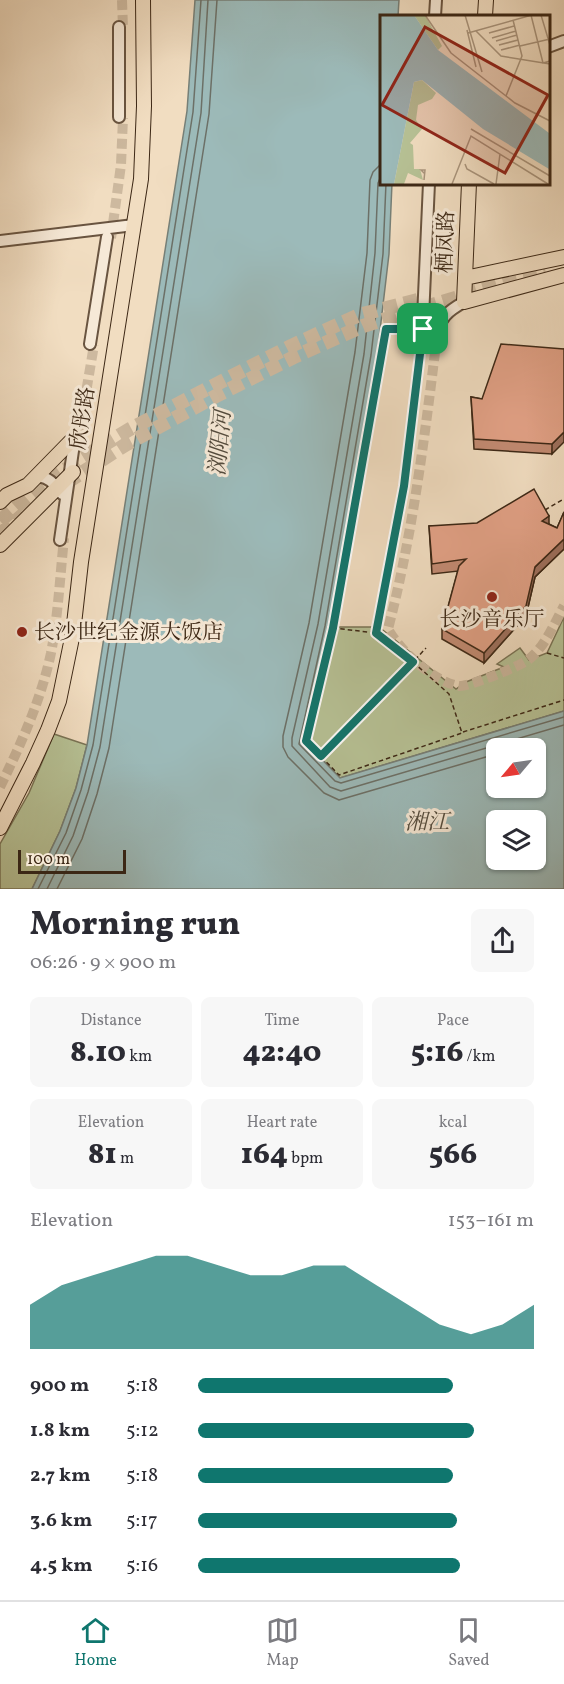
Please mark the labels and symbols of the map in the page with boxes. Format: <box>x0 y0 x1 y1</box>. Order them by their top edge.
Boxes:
inset map <box>380 15 549 184</box>
street label: 栖凤路 <box>431 210 462 274</box>
pin <box>397 303 448 354</box>
street label: 欣彤路 <box>64 385 103 452</box>
water label: 浏阳河 <box>203 405 240 477</box>
marker: 长沙音乐厅 <box>485 590 499 604</box>
place label: 长沙音乐厅 <box>440 606 545 635</box>
place label: 长沙世纪金源大饭店 <box>34 619 223 648</box>
marker: 长沙世纪金源大饭店 <box>15 625 29 639</box>
north arrow <box>486 738 546 798</box>
water label: 湘江 <box>405 808 452 839</box>
scale bar <box>18 847 126 875</box>

